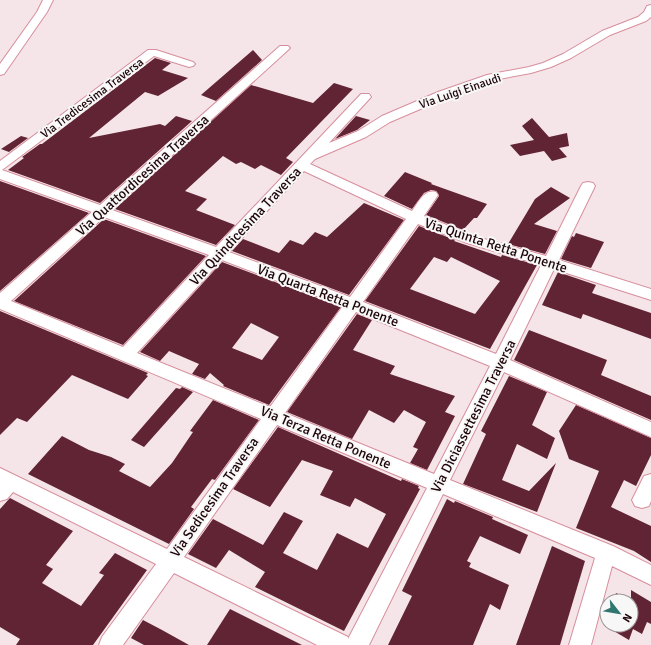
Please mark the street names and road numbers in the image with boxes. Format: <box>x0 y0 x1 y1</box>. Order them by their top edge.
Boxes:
street label: Via Tredicesima Traversa <box>38 55 147 142</box>
street label: Via Luigi Einaudi <box>417 70 503 113</box>
street label: Via Quattordicesima Traversa <box>72 111 212 240</box>
street label: Via Quindicesima Traversa <box>186 164 305 289</box>
street label: Via Quinta Retta Ponente <box>422 214 569 277</box>
street label: Via Quarta Retta Ponente <box>255 261 401 330</box>
street label: Via Diciassettesima Traversa <box>427 337 519 496</box>
street label: Via Terza Retta Ponente <box>258 402 394 473</box>
street label: Via Sedicesima Traversa <box>167 434 262 561</box>

